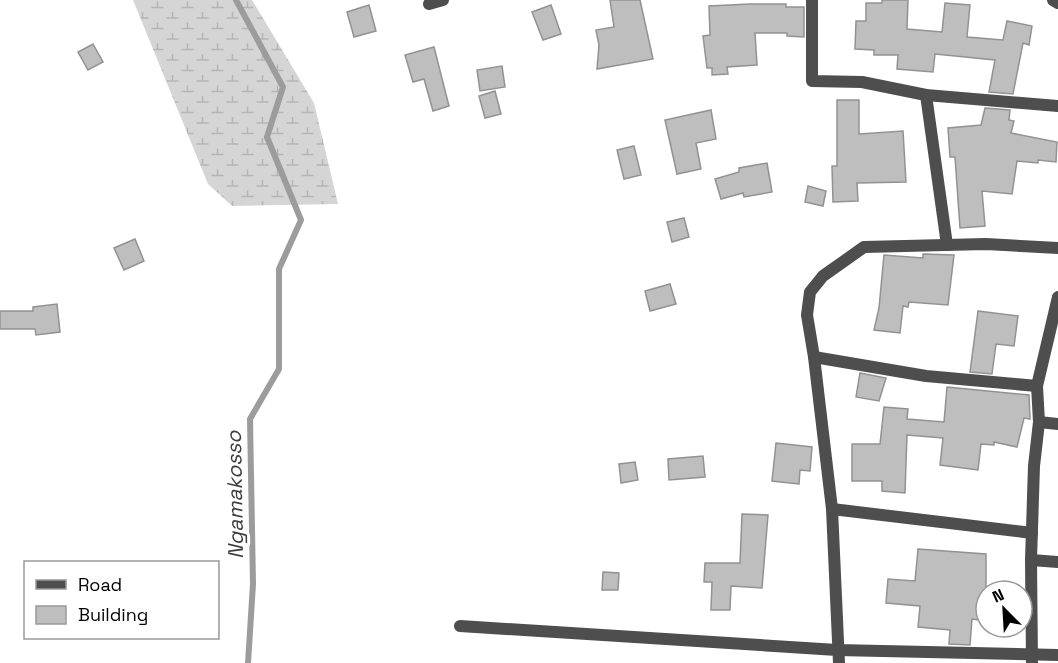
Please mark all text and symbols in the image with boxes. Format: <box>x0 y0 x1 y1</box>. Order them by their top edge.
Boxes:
water label: Ngamakosso <box>220 430 249 559</box>
legend <box>24 561 219 639</box>
text: Road <box>78 573 122 596</box>
north arrow <box>974 579 1034 639</box>
text: N <box>989 584 1007 608</box>
text: Building <box>78 603 148 626</box>

